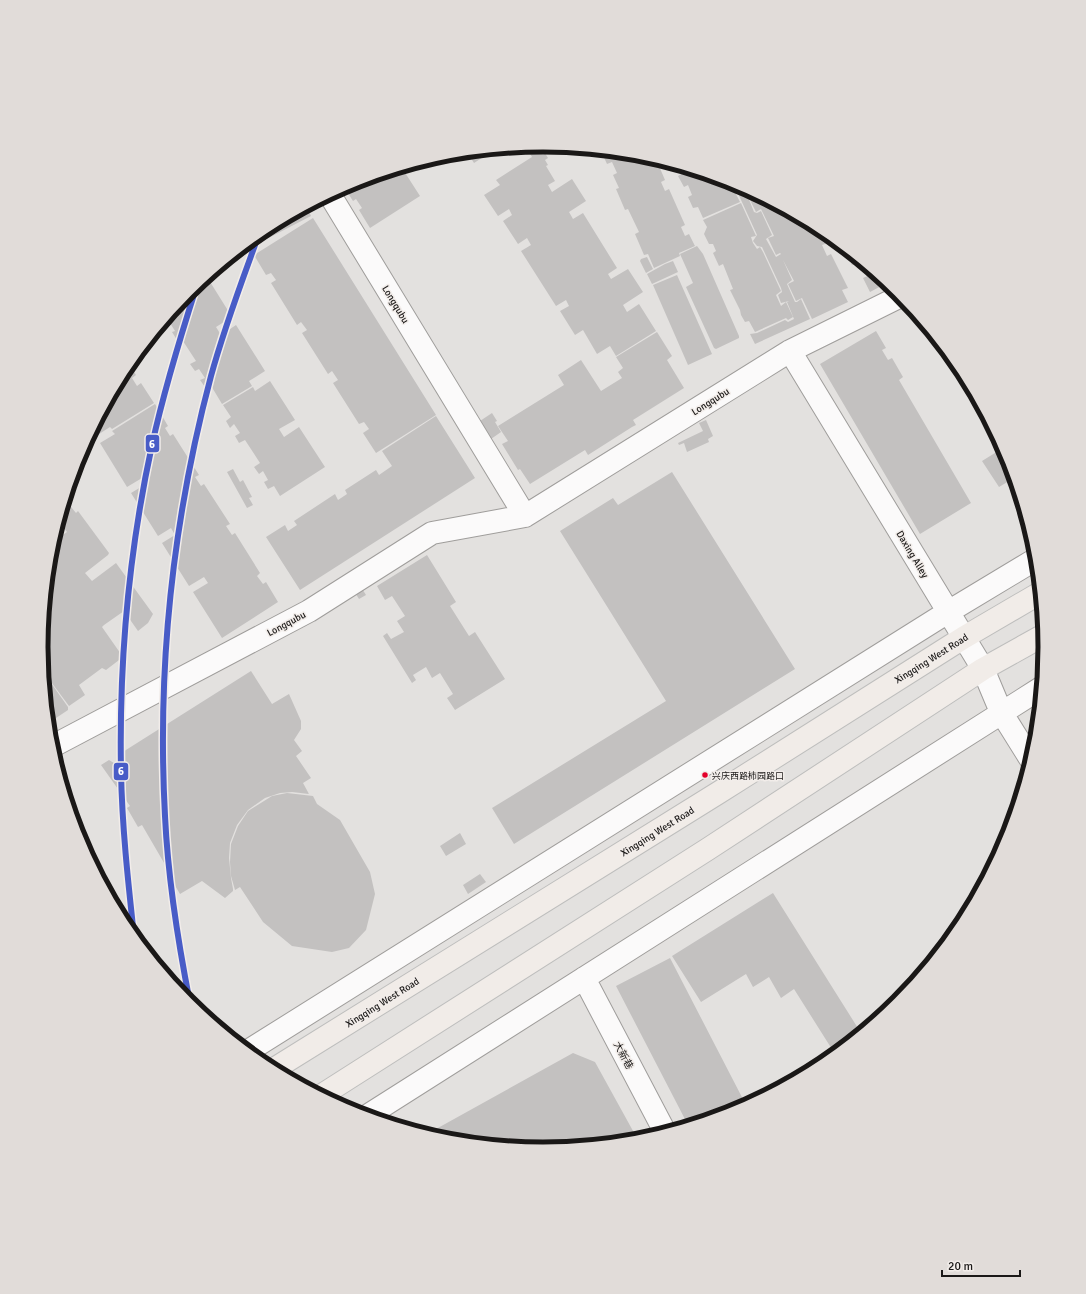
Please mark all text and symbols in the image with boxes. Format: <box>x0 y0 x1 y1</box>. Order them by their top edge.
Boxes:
street label: Longqubu <box>379 283 411 326</box>
street label: Longqubu <box>689 386 732 418</box>
line badge: 6 <box>145 434 160 453</box>
text: 6 <box>149 438 155 451</box>
street label: Daxing Alley <box>893 529 931 581</box>
street label: Longqubu <box>265 609 308 639</box>
street label: Xingqing West Road <box>892 631 971 686</box>
line badge: 6 <box>113 762 129 781</box>
text: 6 <box>118 765 124 778</box>
marker: 兴庆西路柿园路口 <box>700 770 710 780</box>
place label: 兴庆西路柿园路口 <box>712 770 784 782</box>
street label: Xingqing West Road <box>618 804 697 859</box>
street label: Xingqing West Road <box>343 975 422 1030</box>
street label: 大新巷 <box>611 1039 635 1072</box>
scale bar <box>942 1252 1020 1278</box>
text: 20 m <box>948 1259 973 1274</box>

